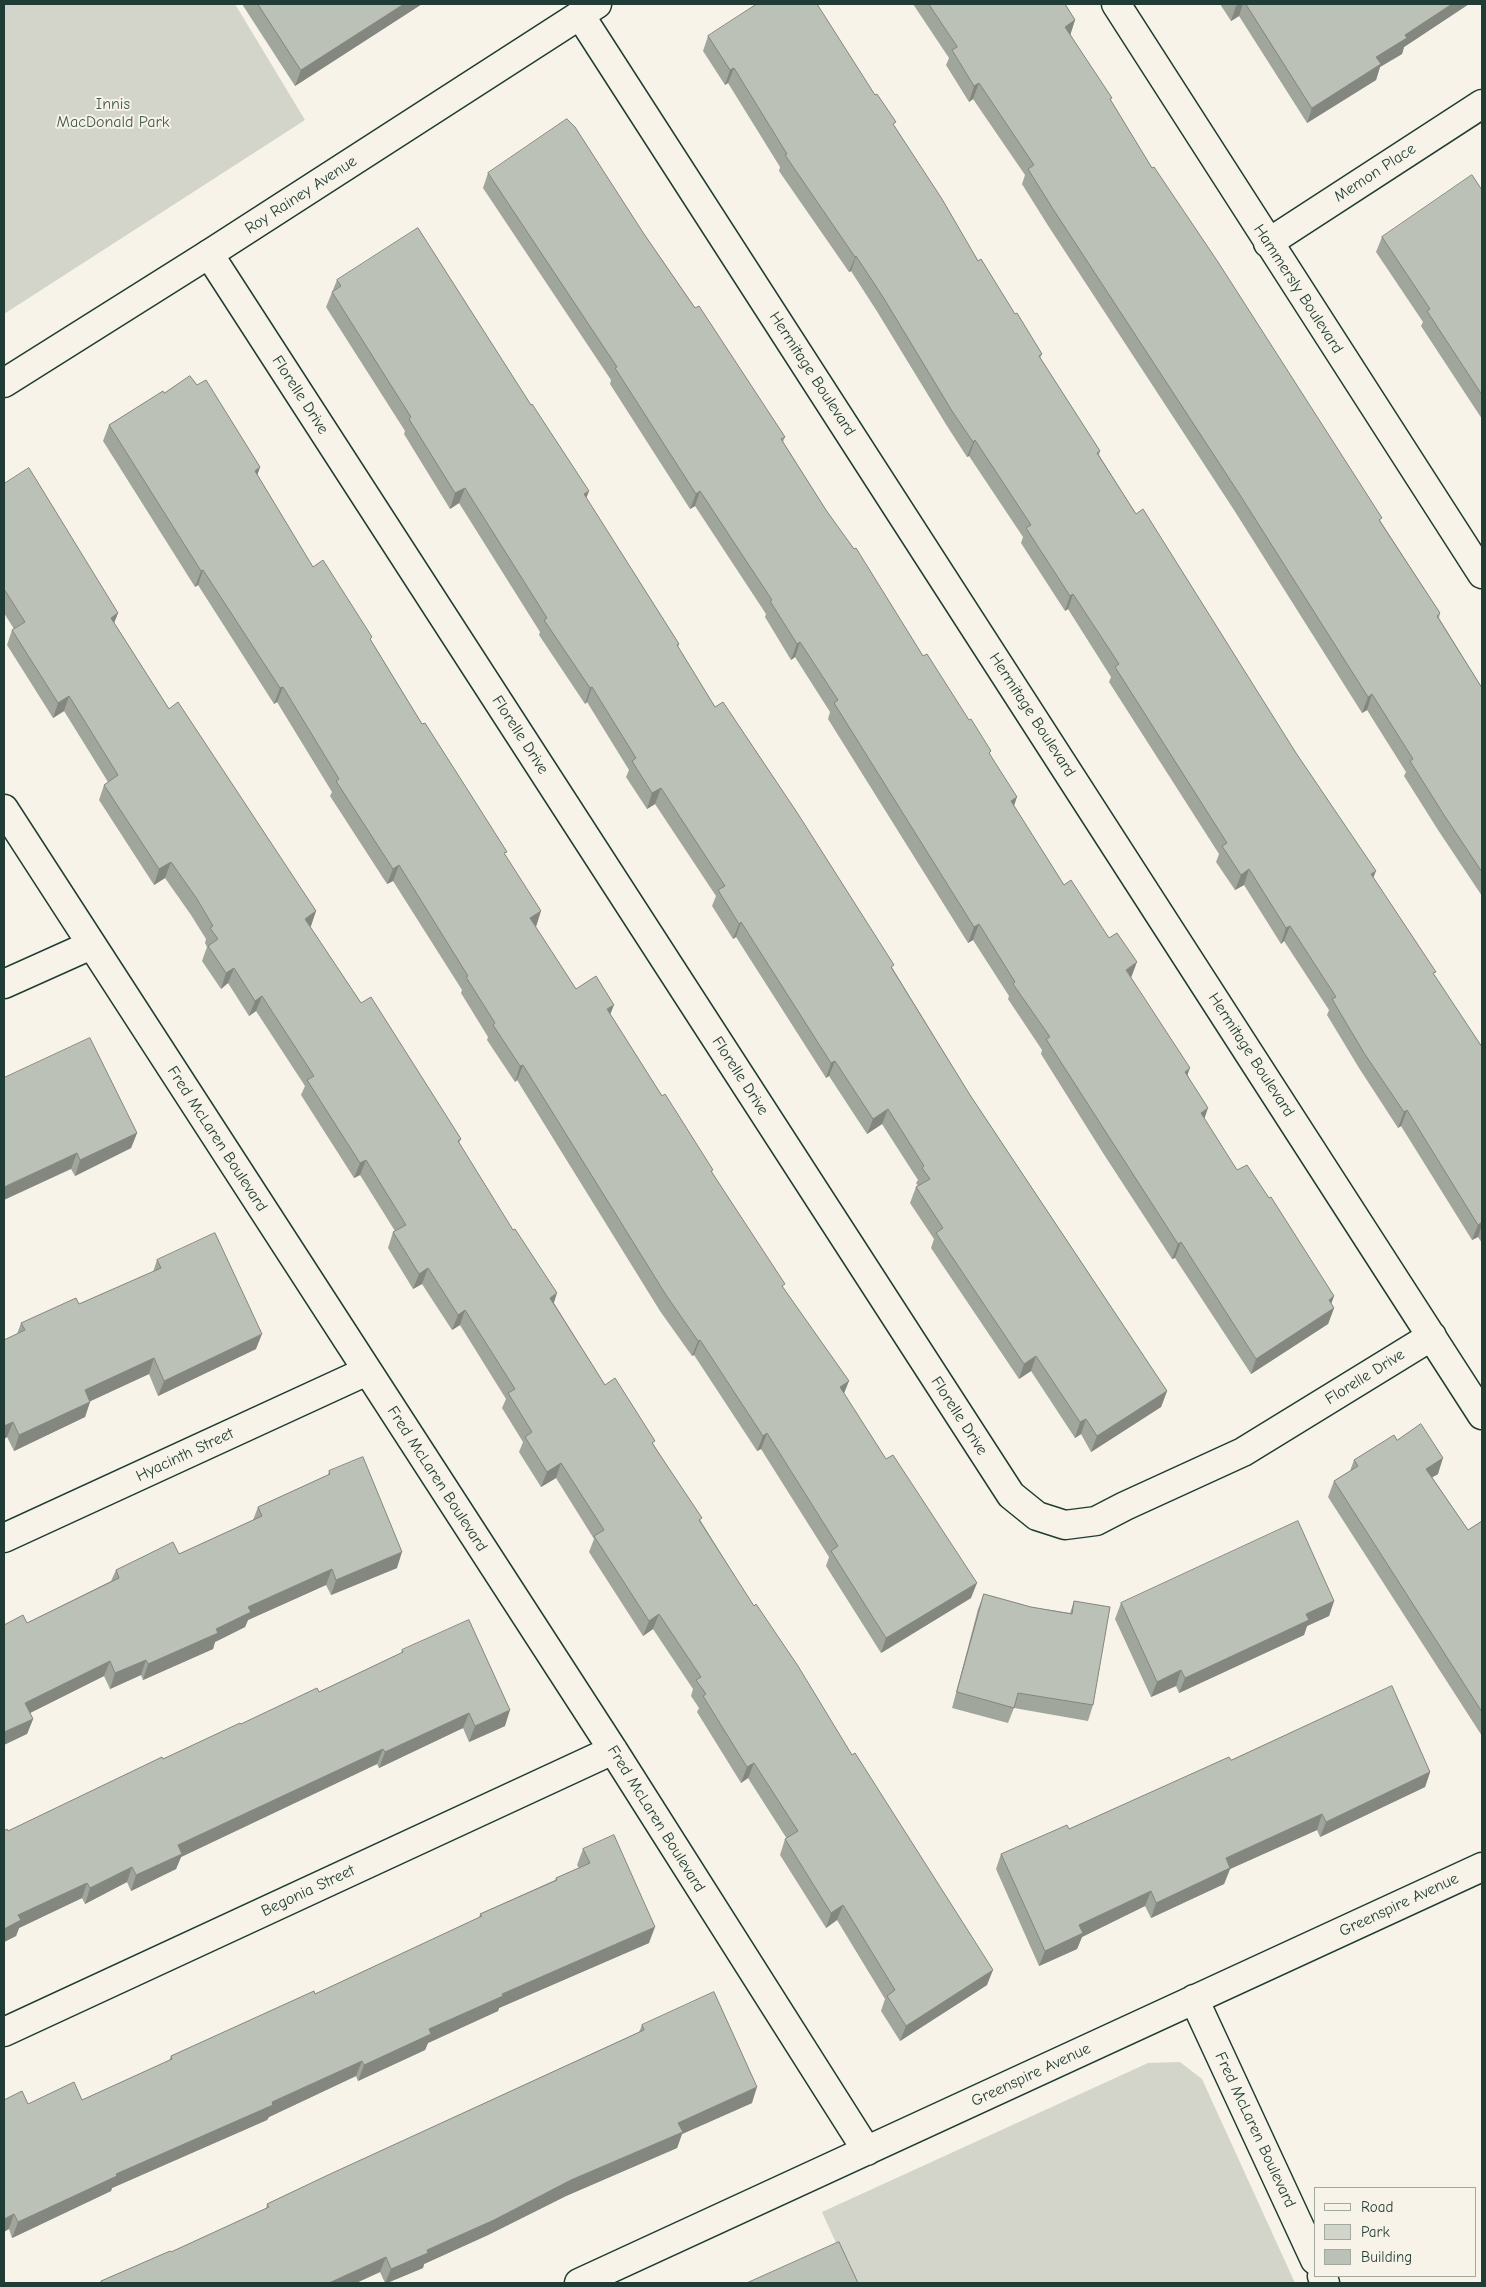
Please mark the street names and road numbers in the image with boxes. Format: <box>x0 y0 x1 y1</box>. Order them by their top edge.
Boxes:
street label: Memon Place <box>1330 139 1420 207</box>
street label: Roy Rainey Avenue <box>241 152 361 238</box>
street label: Hammersly Boulevard <box>1249 221 1347 357</box>
street label: Hermitage Boulevard <box>765 308 859 440</box>
street label: Florelle Drive <box>267 352 333 438</box>
street label: Hermitage Boulevard <box>985 649 1079 781</box>
street label: Florelle Drive <box>487 692 553 778</box>
street label: Hermitage Boulevard <box>1204 989 1298 1121</box>
street label: Florelle Drive <box>707 1033 773 1119</box>
street label: Fred McLaren Boulevard <box>163 1063 271 1215</box>
street label: Florelle Drive <box>1322 1345 1408 1409</box>
street label: Florelle Drive <box>926 1373 992 1459</box>
street label: Fred McLaren Boulevard <box>383 1403 491 1555</box>
street label: Hyacinth Street <box>133 1424 237 1486</box>
street label: Fred McLaren Boulevard <box>603 1742 709 1896</box>
street label: Begonia Street <box>258 1861 358 1921</box>
street label: Greenspire Avenue <box>1336 1869 1462 1941</box>
street label: Greenspire Avenue <box>968 2039 1094 2111</box>
street label: Fred McLaren Boulevard <box>1210 2049 1300 2211</box>

